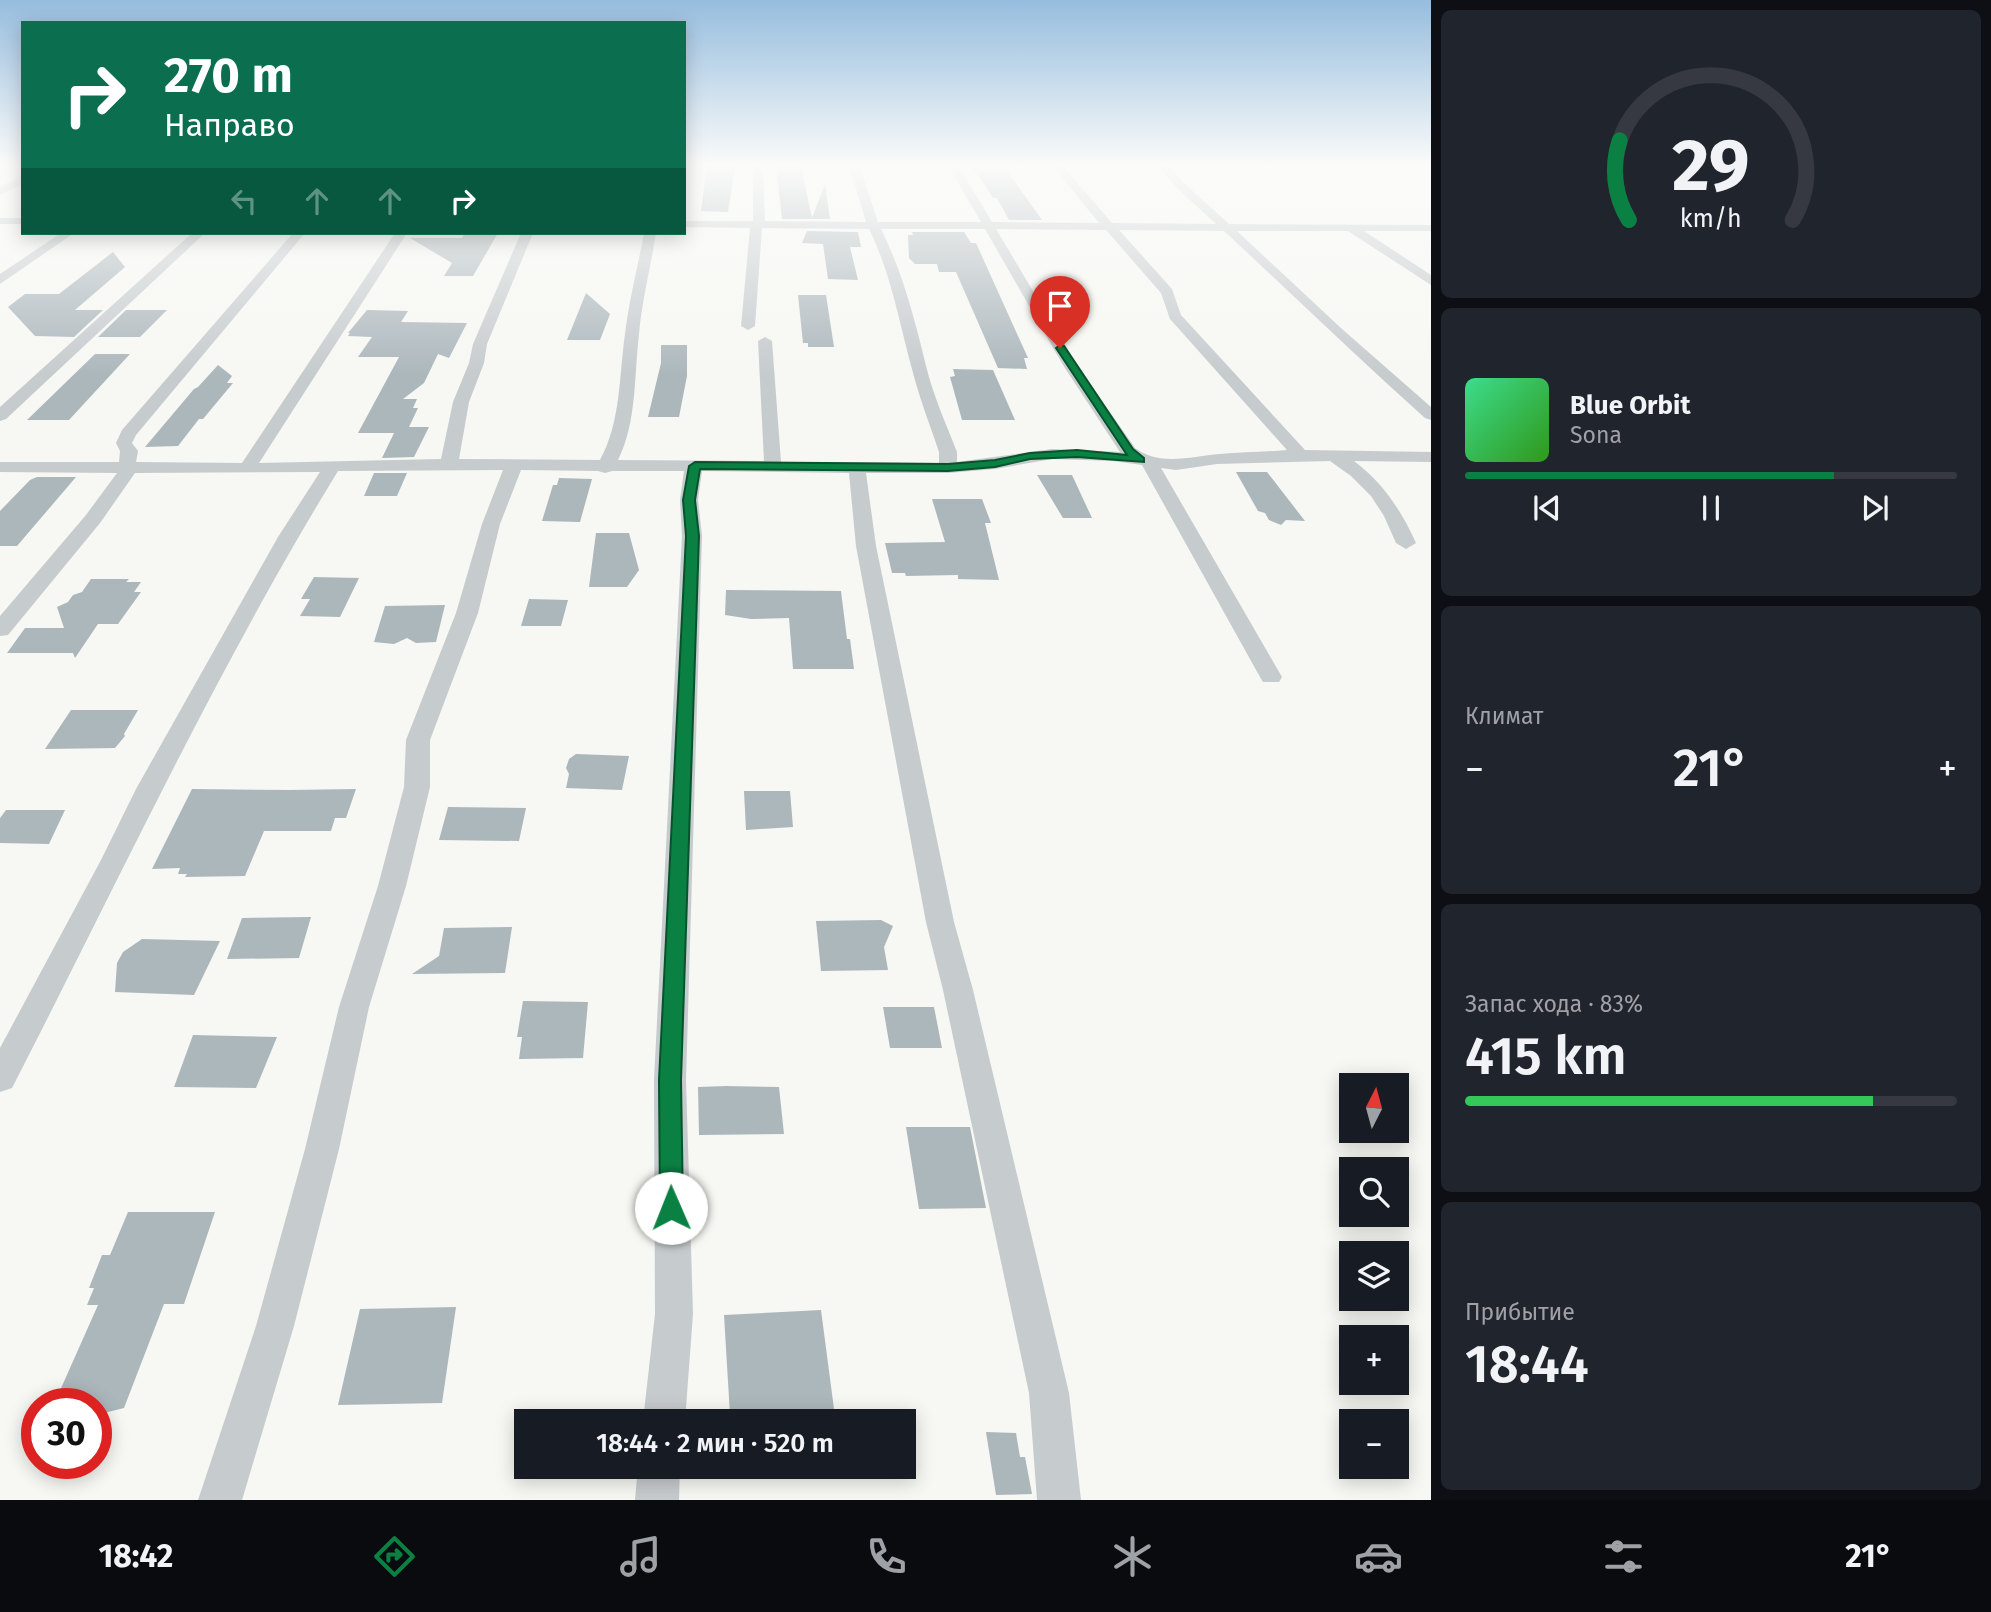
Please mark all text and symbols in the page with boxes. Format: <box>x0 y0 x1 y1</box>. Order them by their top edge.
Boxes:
text: 270 m <box>164 46 293 105</box>
icon: right <box>49 49 140 140</box>
text: Направо <box>164 106 295 144</box>
text: 29 <box>1672 122 1750 209</box>
icon: left <box>225 182 263 220</box>
icon: ahead <box>298 182 336 220</box>
icon: ahead <box>371 182 409 220</box>
icon: right <box>444 182 482 220</box>
text: km/h <box>1680 204 1742 234</box>
pin <box>1030 276 1090 348</box>
icon: arrive <box>1041 287 1079 325</box>
text: Blue Orbit <box>1570 390 1690 421</box>
text: Sona <box>1570 421 1622 449</box>
icon: previous <box>1528 489 1566 527</box>
icon: pause <box>1692 489 1730 527</box>
icon: next <box>1856 489 1894 527</box>
text: Климат <box>1465 702 1543 730</box>
text: 21° <box>1673 737 1749 800</box>
text: − <box>1465 746 1484 792</box>
text: + <box>1938 746 1957 792</box>
text: Запас хода · 83% <box>1465 990 1643 1018</box>
text: 415 km <box>1465 1025 1627 1088</box>
north arrow <box>1339 1073 1409 1143</box>
map controls <box>1339 1073 1409 1479</box>
button: search <box>1339 1157 1409 1227</box>
position arrow <box>634 1171 708 1245</box>
button: layers <box>1339 1241 1409 1311</box>
text: Прибытие <box>1465 1298 1575 1326</box>
button: + <box>1339 1325 1409 1395</box>
text: 18:44 <box>1465 1333 1589 1396</box>
speed limit sign: 30 <box>21 1388 112 1479</box>
button: − <box>1339 1409 1409 1479</box>
text: 18:44 · 2 мин · 520 m <box>596 1428 834 1459</box>
icon: directions <box>370 1532 419 1581</box>
icon: music <box>616 1532 665 1581</box>
icon: phone <box>862 1532 911 1581</box>
icon: climate <box>1108 1532 1157 1581</box>
icon: car <box>1354 1532 1403 1581</box>
icon: filters <box>1599 1532 1648 1581</box>
text: 18:42 <box>98 1537 173 1575</box>
text: 21° <box>1845 1537 1893 1575</box>

